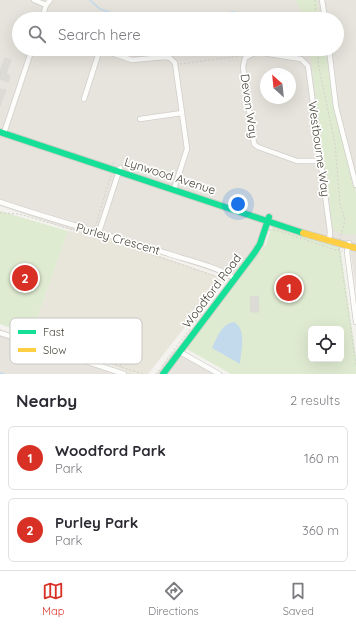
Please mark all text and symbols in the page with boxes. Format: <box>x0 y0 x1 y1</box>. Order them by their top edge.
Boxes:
search box <box>12 12 344 56</box>
icon: search <box>26 23 48 45</box>
text: Search here <box>58 25 141 44</box>
north arrow <box>260 68 296 104</box>
street label: Devon Way <box>238 73 261 139</box>
street label: Westbourne Way <box>305 100 334 198</box>
street label: Lynwood Avenue <box>123 154 218 197</box>
your location <box>228 194 248 214</box>
street label: Purley Crescent <box>74 219 162 258</box>
street label: Woodford Road <box>179 251 244 331</box>
pin: 2 <box>12 263 38 293</box>
pin: 1 <box>276 273 302 303</box>
legend <box>10 318 142 364</box>
text: Fast <box>43 325 65 339</box>
map controls <box>308 326 344 362</box>
button: locate <box>308 326 344 362</box>
text: Slow <box>43 343 67 357</box>
text: Nearby <box>16 390 77 411</box>
text: 2 results <box>290 392 340 408</box>
text: Woodford Park <box>55 441 166 460</box>
text: 1 <box>27 450 33 466</box>
text: 160 m <box>304 450 339 466</box>
text: Park <box>55 460 83 476</box>
text: Purley Park <box>55 513 138 532</box>
text: 2 <box>26 522 34 538</box>
text: 360 m <box>302 522 339 538</box>
text: Park <box>55 532 83 548</box>
tab: Map <box>42 580 64 618</box>
tab: Directions <box>148 580 199 618</box>
tab: Saved <box>283 580 314 618</box>

